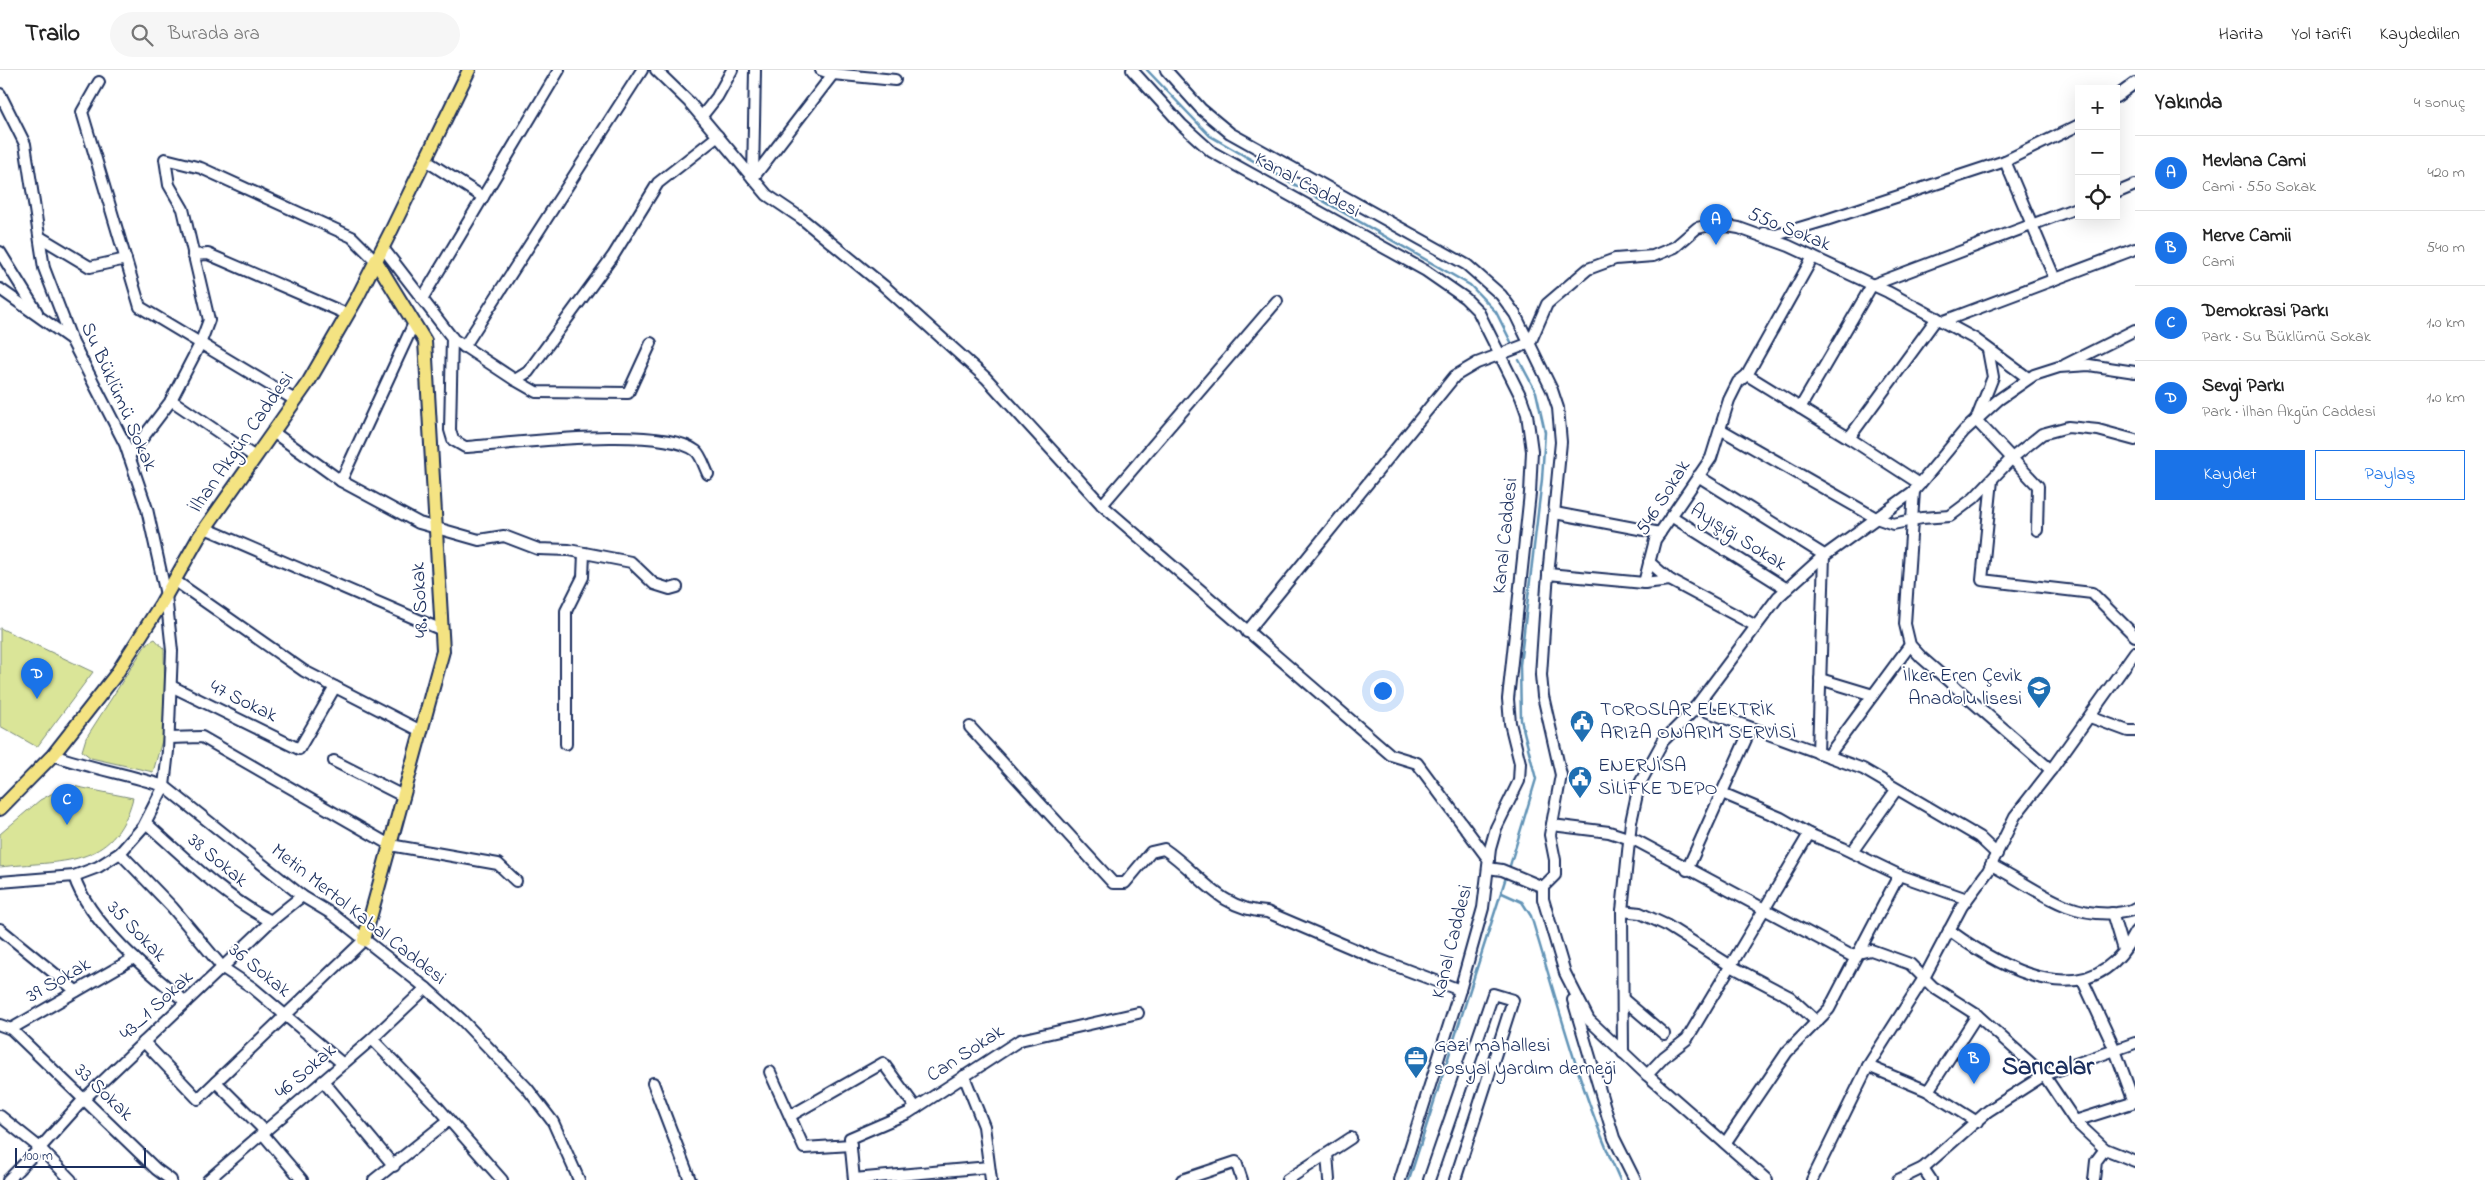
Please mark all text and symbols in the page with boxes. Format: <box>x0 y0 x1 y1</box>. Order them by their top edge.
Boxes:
search box <box>110 12 460 57</box>
text: Trailo <box>25 17 80 52</box>
icon: search <box>128 21 156 49</box>
text: Burada ara <box>168 21 260 48</box>
text: Harita <box>2218 22 2263 48</box>
text: Yol tarifi <box>2291 22 2352 48</box>
text: Kaydedilen <box>2380 22 2460 48</box>
map controls <box>2075 85 2120 220</box>
button: + <box>2075 85 2120 130</box>
text: Yakında <box>2155 88 2222 118</box>
text: 4 sonuç <box>2414 91 2465 115</box>
button: − <box>2075 130 2120 175</box>
street label: Kanal Caddesi <box>1249 146 1365 226</box>
text: Mevlana Cami <box>2202 148 2306 175</box>
text: A <box>2166 161 2176 185</box>
text: 420 m <box>2427 161 2465 185</box>
button: locate <box>2075 175 2120 220</box>
text: Cami · 550 Sokak <box>2202 175 2316 199</box>
street label: 550 Sokak <box>1743 200 1835 260</box>
pin: A <box>1700 204 1732 245</box>
text: Merve Camii <box>2202 223 2291 250</box>
text: B <box>2166 236 2176 260</box>
text: 540 m <box>2426 236 2465 260</box>
text: Cami <box>2202 250 2235 274</box>
text: Demokrasi Parkı <box>2202 298 2329 325</box>
text: C <box>2167 311 2175 335</box>
text: 1.0 km <box>2426 311 2465 335</box>
street label: Su Büklümü Sokak <box>72 318 164 476</box>
text: Park · Su Büklümü Sokak <box>2202 325 2371 349</box>
street label: İlhan Akgün Caddesi <box>182 366 302 520</box>
text: Sevgi Parkı <box>2202 373 2285 400</box>
text: D <box>2165 386 2177 410</box>
text: 1.0 km <box>2426 386 2465 410</box>
text: Park · İlhan Akgün Caddesi <box>2202 400 2376 424</box>
button: Kaydet <box>2155 450 2305 500</box>
button: Paylaş <box>2315 450 2465 500</box>
street label: 546 Sokak <box>1629 454 1699 541</box>
street label: Kanal Caddesi <box>1485 477 1527 595</box>
street label: Ayışığı Sokak <box>1683 497 1792 580</box>
street label: 48. Sokak <box>405 561 437 639</box>
pin: D <box>21 658 53 699</box>
place label: İlker Eren Çevik Anadolu lisesi <box>1903 662 2022 714</box>
street label: 47 Sokak <box>204 673 282 731</box>
school or university icon: İlker Eren Çevik Anadolu lisesi <box>2026 675 2052 709</box>
your location <box>1370 678 1396 704</box>
place label: TOROSLAR ELEKTRİK ARIZA ONARIM SERVİSİ <box>1600 696 1796 748</box>
public building icon: TOROSLAR ELEKTRİK ARIZA ONARIM SERVİSİ <box>1569 709 1595 743</box>
place label: ENERJİSA SİLİFKE DEPO <box>1598 752 1718 804</box>
public building icon: ENERJİSA SİLİFKE DEPO <box>1567 765 1593 799</box>
pin: C <box>51 784 83 825</box>
street label: 38 Sokak <box>180 827 254 895</box>
street label: Metin Mertol Kabal Caddesi <box>264 837 452 993</box>
street label: Kanal Caddesi <box>1425 882 1481 1002</box>
street label: 35 Sokak <box>99 895 173 969</box>
street label: 36 Sokak <box>221 937 297 1005</box>
street label: 39 Sokak <box>21 951 97 1011</box>
street label: 43_1 Sokak <box>113 964 201 1048</box>
street label: Can Sokak <box>921 1018 1011 1090</box>
place label: Gazi mahallesi sosyal yardım derneği <box>1434 1032 1616 1085</box>
street label: 46 Sokak <box>269 1037 343 1107</box>
pin: B <box>1958 1043 1990 1084</box>
office icon: Gazi mahallesi sosyal yardım derneği <box>1403 1045 1429 1079</box>
district label: Sarıcalar <box>2002 1050 2095 1086</box>
street label: 33 Sokak <box>67 1057 139 1129</box>
scale bar <box>15 1145 146 1168</box>
text: 100 m <box>22 1146 53 1167</box>

